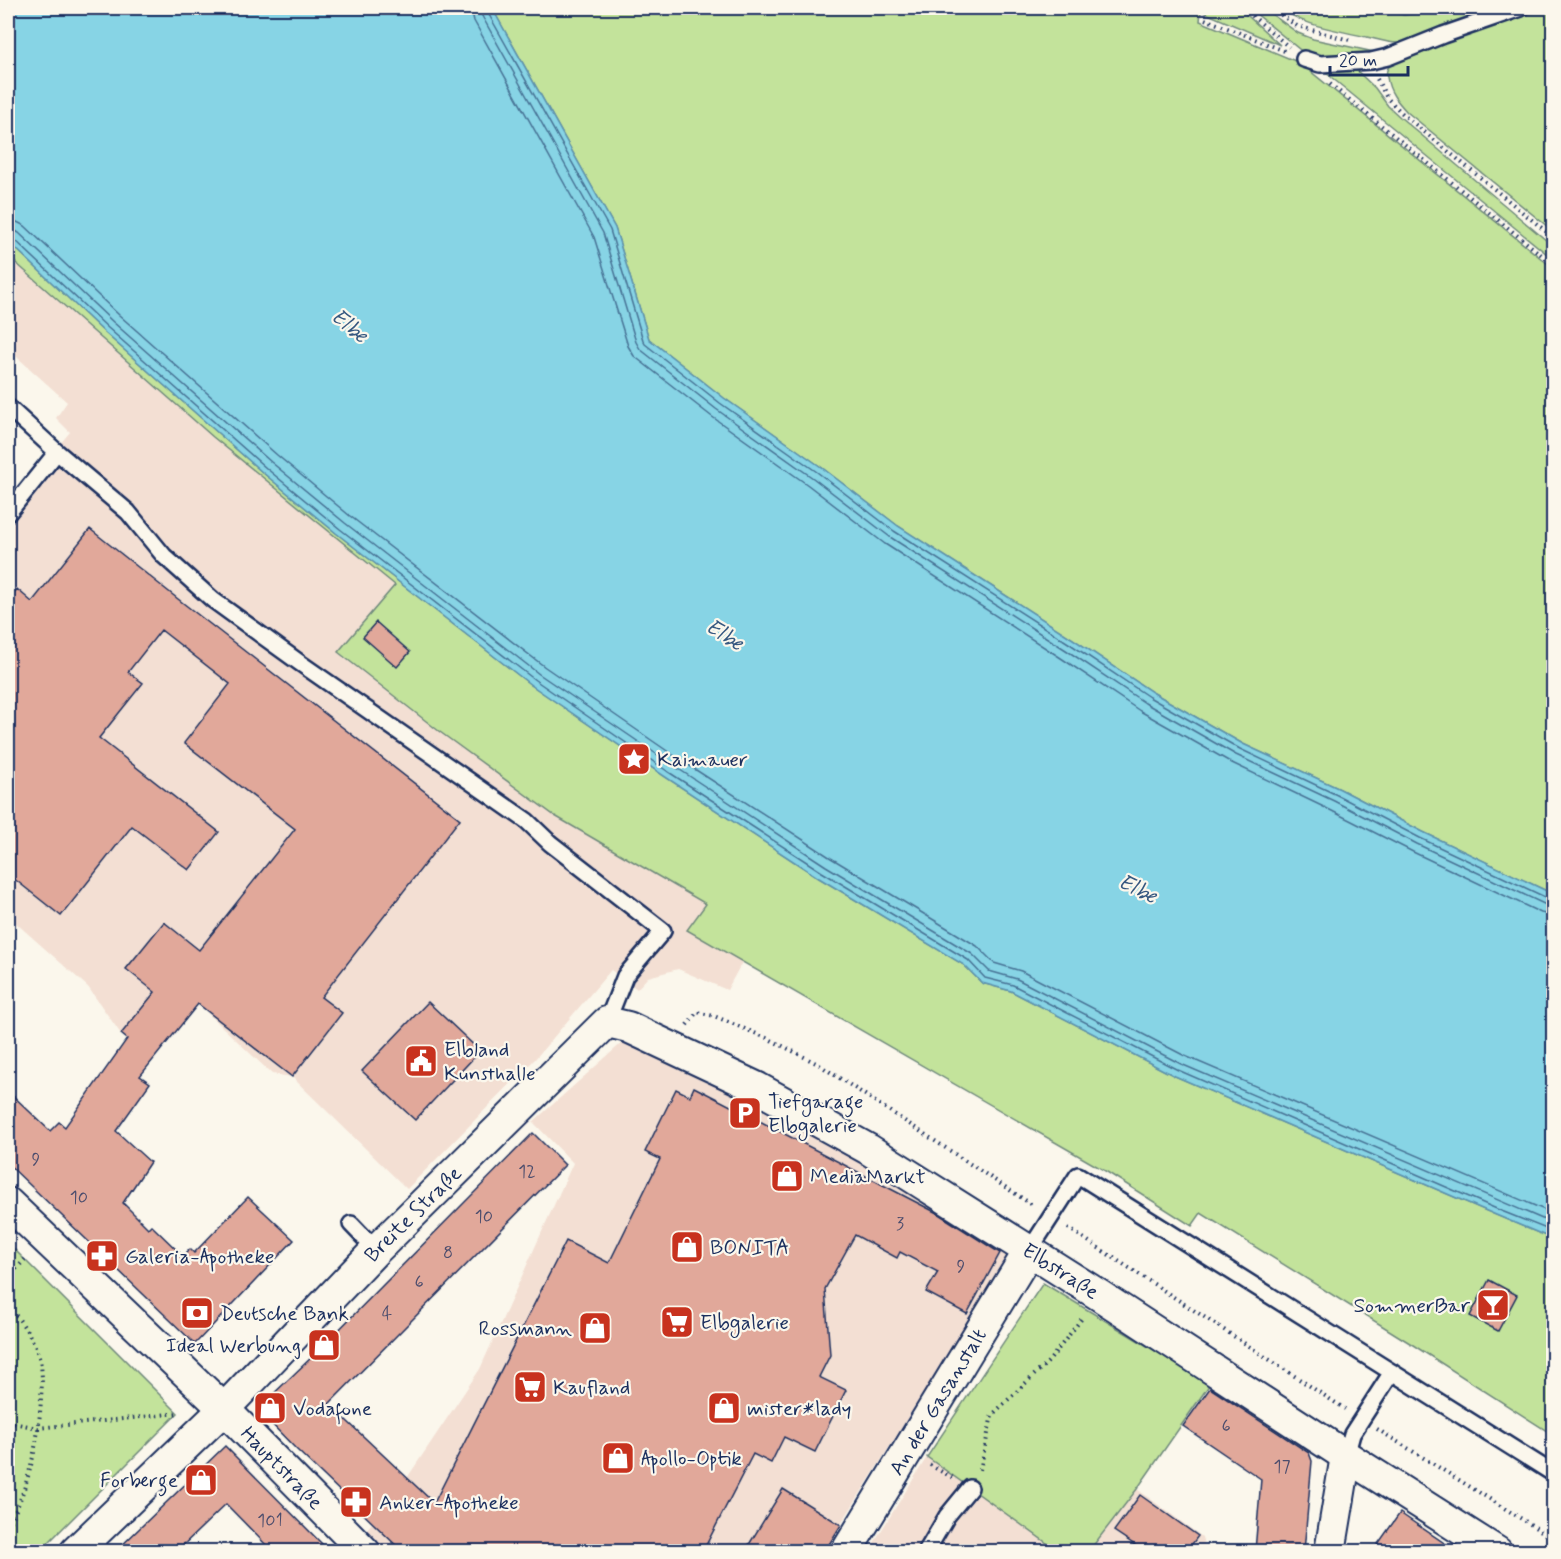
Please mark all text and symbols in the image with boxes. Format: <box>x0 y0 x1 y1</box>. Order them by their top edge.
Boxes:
scale bar <box>1330 39 1408 77</box>
text: 20 m <box>1339 49 1377 73</box>
water label: Elbe <box>325 303 374 351</box>
water label: Elbe <box>700 613 750 659</box>
place icon: Kaimauer <box>616 741 652 777</box>
place label: Kaimauer <box>657 746 748 774</box>
water label: Elbe <box>1113 868 1163 912</box>
place label: Elbland Kunsthalle <box>444 1036 536 1088</box>
public building icon: Elbland Kunsthalle <box>403 1043 439 1079</box>
place label: Tiefgarage Elbgalerie <box>768 1088 864 1141</box>
parking icon: Tiefgarage Elbgalerie <box>727 1095 763 1131</box>
house number: 9 <box>32 1148 41 1172</box>
shop icon: MediaMarkt <box>769 1158 805 1194</box>
street label: Breite Straße <box>359 1160 468 1269</box>
house number: 12 <box>518 1160 536 1184</box>
place label: MediaMarkt <box>810 1163 926 1191</box>
house number: 10 <box>70 1186 88 1210</box>
house number: 10 <box>475 1205 493 1229</box>
house number: 3 <box>896 1212 904 1236</box>
shop icon: BONITA <box>669 1229 705 1265</box>
place label: BONITA <box>710 1234 790 1262</box>
street label: Elbstraße <box>1016 1237 1104 1306</box>
pharmacy icon: Galeria-Apotheke <box>84 1238 120 1274</box>
house number: 8 <box>443 1241 453 1265</box>
place label: Galeria-Apotheke <box>125 1243 275 1272</box>
house number: 9 <box>957 1255 966 1279</box>
house number: 6 <box>414 1270 424 1294</box>
bar icon: SommerBar <box>1475 1287 1511 1323</box>
place label: SommerBar <box>1353 1292 1470 1320</box>
bank icon: Deutsche Bank <box>179 1295 215 1331</box>
place label: Deutsche Bank <box>220 1300 349 1328</box>
house number: 4 <box>382 1302 392 1326</box>
supermarket icon: Elbgalerie <box>659 1304 695 1340</box>
place label: Elbgalerie <box>700 1309 789 1338</box>
shop icon: Rossmann <box>577 1310 613 1346</box>
place label: Rossmann <box>479 1315 573 1343</box>
street label: An der Gasanstalt <box>883 1323 994 1481</box>
shop icon: Ideal Werbung <box>306 1327 342 1363</box>
place label: Ideal Werbung <box>166 1332 301 1360</box>
supermarket icon: Kaufland <box>512 1369 548 1405</box>
place label: Kaufland <box>553 1374 630 1402</box>
shop icon: Vodafone <box>252 1390 288 1426</box>
shop icon: mister*lady <box>706 1390 742 1426</box>
place label: Vodafone <box>293 1395 372 1425</box>
place label: mister*lady <box>747 1395 851 1423</box>
house number: 6 <box>1221 1414 1231 1438</box>
street label: Hauptstraße <box>234 1421 329 1516</box>
shop icon: Apollo-Optik <box>600 1440 636 1476</box>
place label: Apollo-Optik <box>641 1445 742 1474</box>
house number: 17 <box>1273 1455 1291 1479</box>
shop icon: Forberge <box>183 1462 219 1498</box>
place label: Forberge <box>100 1467 178 1497</box>
pharmacy icon: Anker-Apotheke <box>338 1484 374 1520</box>
place label: Anker-Apotheke <box>379 1489 519 1518</box>
house number: 101 <box>257 1509 283 1533</box>

